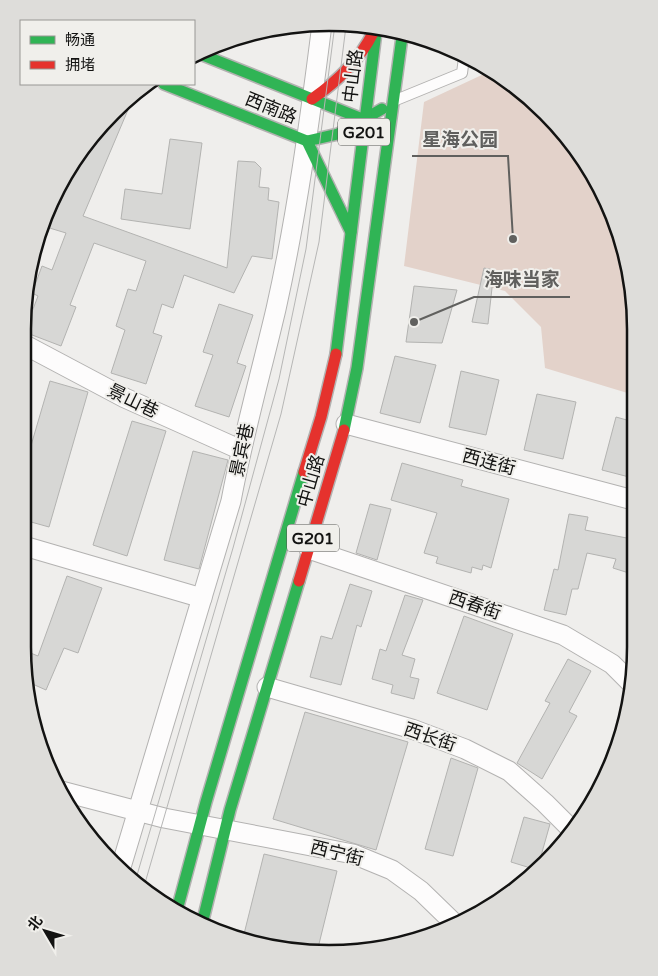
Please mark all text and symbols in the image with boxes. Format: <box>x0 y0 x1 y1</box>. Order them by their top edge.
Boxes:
legend <box>20 20 195 85</box>
text: 畅通 <box>65 31 95 49</box>
street label: 中山路 <box>339 48 367 104</box>
text: 拥堵 <box>65 56 95 74</box>
street label: 西南路 <box>242 88 300 128</box>
road number: G201 <box>338 118 390 146</box>
callout: 星海公园 <box>412 122 508 156</box>
text: 星海公园 <box>422 129 498 151</box>
callout: 海味当家 <box>474 263 570 297</box>
text: 海味当家 <box>484 269 560 291</box>
street label: 景山巷 <box>104 379 162 423</box>
street label: 景宾巷 <box>226 421 258 479</box>
street label: 西连街 <box>460 444 518 480</box>
street label: 中山路 <box>293 452 329 510</box>
road number: G201 <box>287 524 339 552</box>
street label: 西春街 <box>446 586 504 624</box>
street label: 西长街 <box>401 718 459 756</box>
street label: 西宁街 <box>308 836 366 870</box>
north arrow <box>20 906 70 956</box>
text: 北 <box>24 913 46 934</box>

